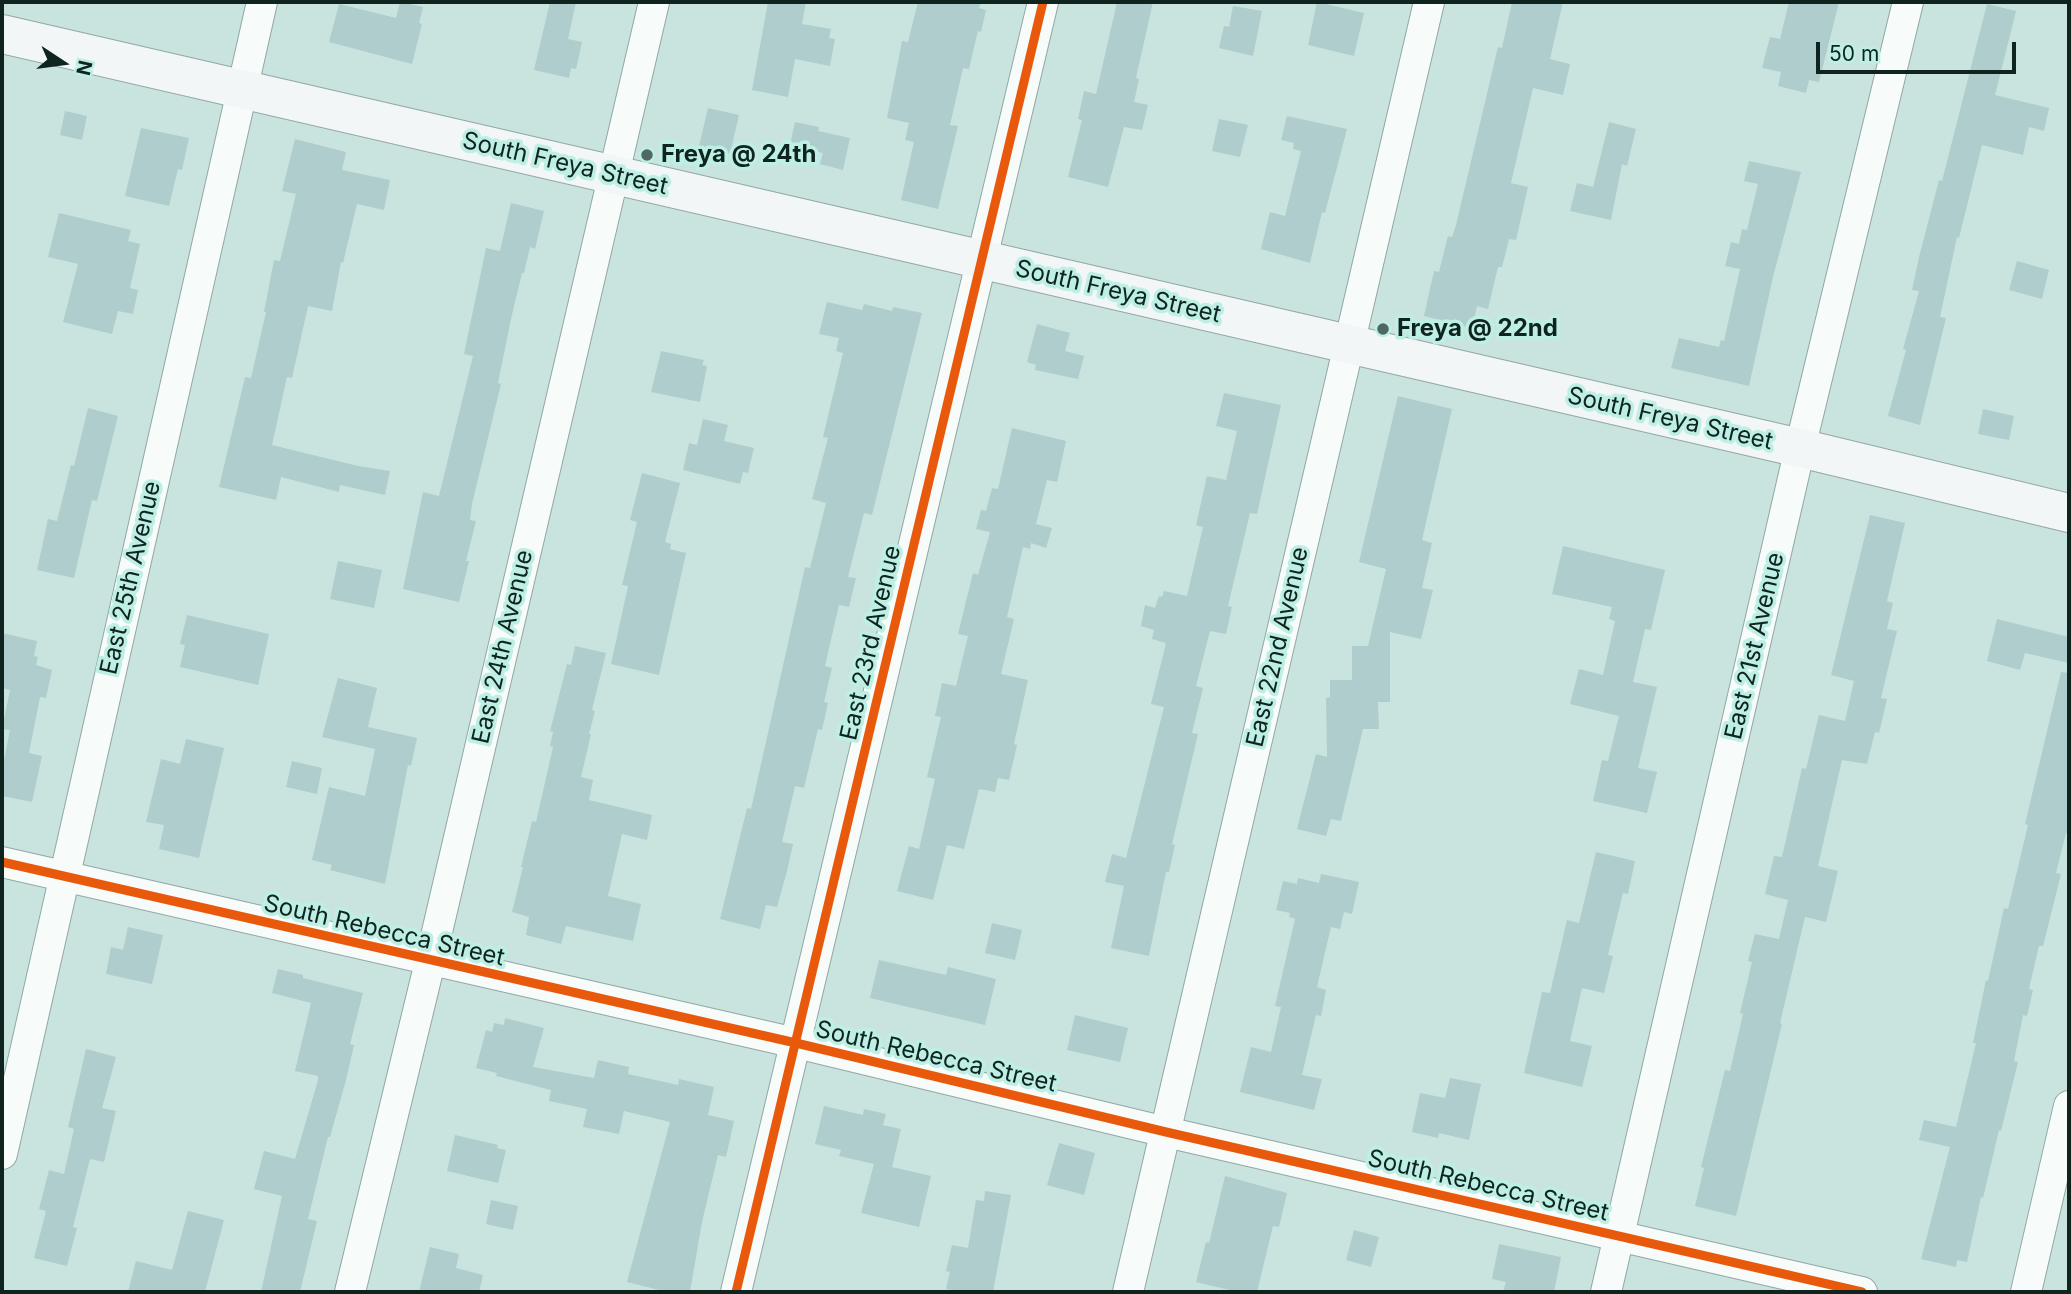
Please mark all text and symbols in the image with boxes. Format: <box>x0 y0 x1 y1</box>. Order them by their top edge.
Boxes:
north arrow <box>28 28 98 98</box>
scale bar <box>1819 28 2018 72</box>
text: 50 m <box>1829 41 1879 66</box>
text: N <box>71 58 97 77</box>
street label: South Freya Street <box>460 126 670 202</box>
place label: Freya @ 24th <box>661 141 816 169</box>
marker: Freya @ 24th <box>639 147 655 163</box>
street label: South Freya Street <box>1013 254 1223 330</box>
place label: Freya @ 22nd <box>1397 315 1558 343</box>
marker: Freya @ 22nd <box>1375 321 1391 337</box>
street label: South Freya Street <box>1565 381 1775 457</box>
street label: East 25th Avenue <box>95 479 167 677</box>
street label: East 23rd Avenue <box>835 543 907 743</box>
street label: East 22nd Avenue <box>1241 544 1315 750</box>
street label: East 24th Avenue <box>467 547 539 747</box>
street label: East 21st Avenue <box>1719 550 1791 742</box>
street label: South Rebecca Street <box>261 889 507 973</box>
street label: South Rebecca Street <box>813 1015 1059 1099</box>
street label: South Rebecca Street <box>1365 1144 1611 1228</box>

